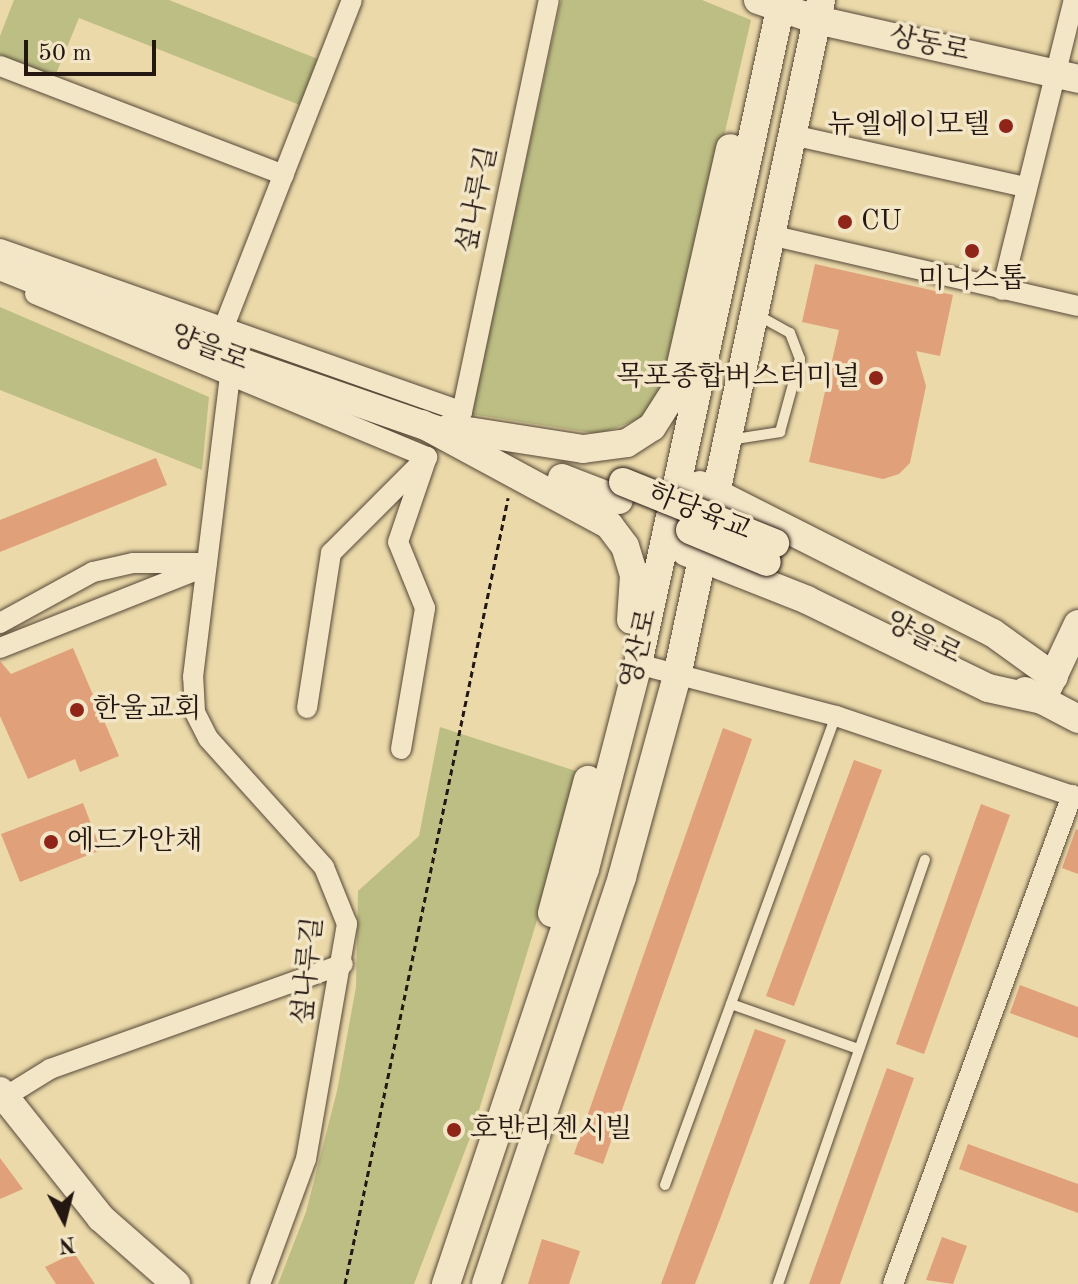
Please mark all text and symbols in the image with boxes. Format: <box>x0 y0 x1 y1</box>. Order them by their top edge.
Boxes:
street label: 상동로 <box>886 20 972 70</box>
scale bar <box>28 24 160 74</box>
text: 50 m <box>38 42 92 66</box>
place label: 뉴엘에이모텔 <box>828 109 990 143</box>
marker: 뉴엘에이모텔 <box>997 117 1015 135</box>
street label: 섶나루길 <box>450 144 506 256</box>
place label: CU <box>861 205 902 239</box>
marker: CU <box>836 213 854 231</box>
marker: 미니스톱 <box>963 242 981 260</box>
place label: 미니스톱 <box>918 263 1026 297</box>
street label: 양을로 <box>165 319 253 379</box>
place label: 목포종합버스터미널 <box>617 361 860 395</box>
marker: 목포종합버스터미널 <box>867 369 885 387</box>
street label: 하당육교 <box>643 477 755 549</box>
street label: 영산로 <box>615 606 665 692</box>
street label: 양을로 <box>879 606 967 672</box>
place label: 한울교회 <box>93 693 201 727</box>
marker: 한울교회 <box>68 701 86 719</box>
place label: 에드가안채 <box>67 825 202 859</box>
marker: 에드가안채 <box>42 833 60 851</box>
street label: 섶나루길 <box>287 915 331 1027</box>
place label: 호반리젠시빌 <box>470 1113 632 1147</box>
marker: 호반리젠시빌 <box>445 1121 463 1139</box>
north arrow <box>24 1180 104 1260</box>
text: N <box>57 1232 77 1256</box>

